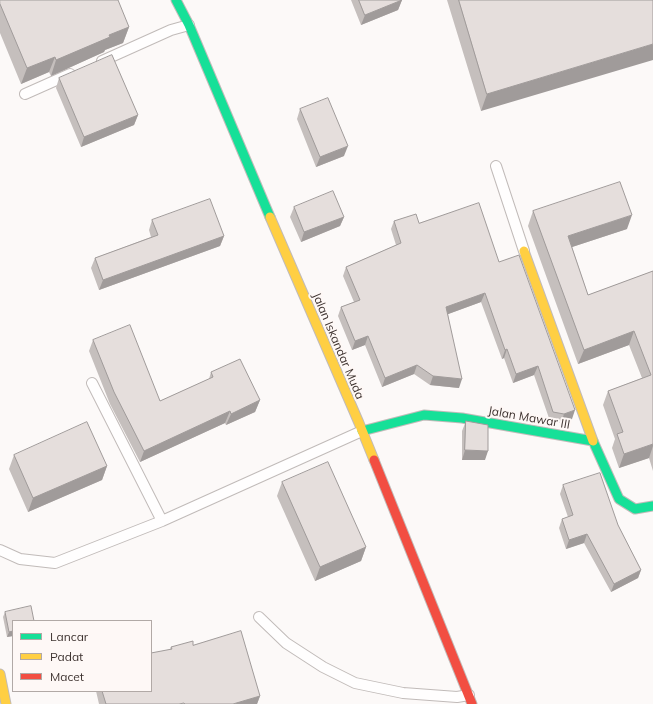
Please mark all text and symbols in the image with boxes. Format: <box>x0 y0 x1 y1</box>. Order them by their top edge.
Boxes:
street label: Jalan Iskandar Muda <box>309 291 367 401</box>
street label: Jalan Mawar III <box>487 404 571 432</box>
legend <box>12 620 152 692</box>
text: Lancar <box>50 629 88 644</box>
text: Padat <box>50 649 83 664</box>
text: Macet <box>50 669 84 684</box>

